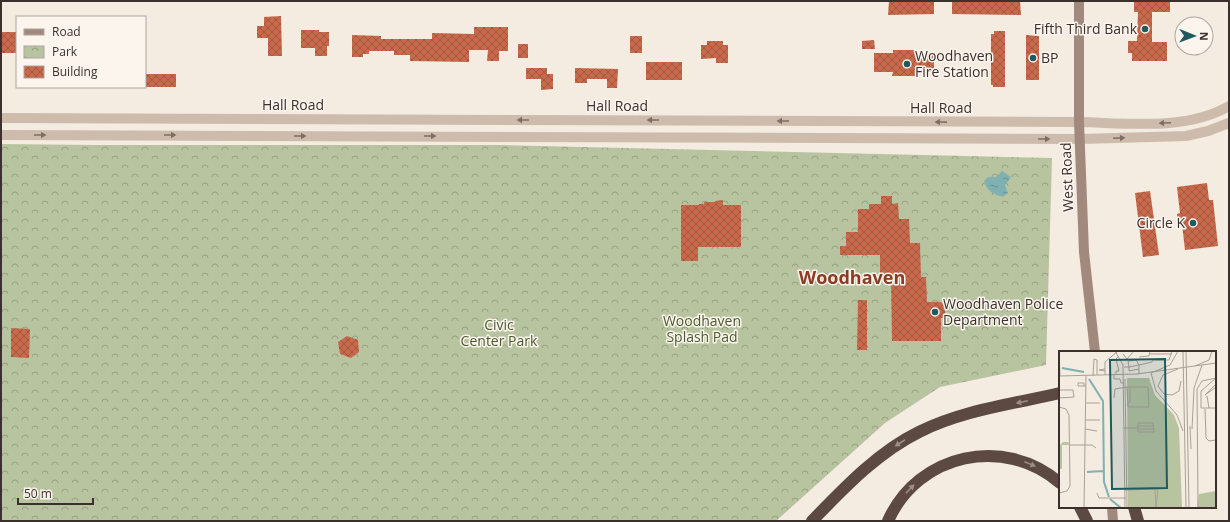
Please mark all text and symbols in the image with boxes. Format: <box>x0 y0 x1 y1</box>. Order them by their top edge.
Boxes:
legend <box>16 16 146 88</box>
north arrow <box>1174 16 1214 56</box>
place label: Fifth Third Bank <box>1034 19 1138 38</box>
text: Road <box>52 23 81 40</box>
marker: Fifth Third Bank <box>1140 24 1150 34</box>
text: N <box>1197 32 1212 41</box>
text: Park <box>52 43 78 60</box>
place label: Woodhaven Fire Station <box>915 46 993 81</box>
place label: BP <box>1041 48 1058 67</box>
marker: BP <box>1028 53 1038 63</box>
marker: Woodhaven Fire Station <box>902 59 912 69</box>
text: Building <box>52 63 98 80</box>
street label: Hall Road <box>262 95 324 114</box>
street label: Hall Road <box>586 96 648 115</box>
street label: Hall Road <box>910 98 972 117</box>
one-way arrow <box>516 117 529 123</box>
one-way arrow <box>646 117 659 123</box>
one-way arrow <box>776 118 789 124</box>
one-way arrow <box>934 119 947 125</box>
one-way arrow <box>1158 120 1171 126</box>
one-way arrow <box>34 132 47 138</box>
one-way arrow <box>164 132 176 139</box>
one-way arrow <box>294 133 307 139</box>
one-way arrow <box>424 133 437 139</box>
one-way arrow <box>1113 134 1125 141</box>
one-way arrow <box>1038 136 1051 142</box>
street label: West Road <box>1056 142 1077 212</box>
place label: Circle K <box>1137 213 1185 232</box>
marker: Circle K <box>1188 218 1198 228</box>
district label: Woodhaven <box>799 265 905 289</box>
place label: Woodhaven Police Department <box>943 294 1063 329</box>
marker: Woodhaven Police Department <box>930 307 940 317</box>
park label: Woodhaven Splash Pad <box>663 311 741 346</box>
park label: Civic Center Park <box>461 315 538 350</box>
inset map <box>1059 351 1216 508</box>
one-way arrow <box>1016 399 1028 405</box>
one-way arrow <box>895 439 905 447</box>
one-way arrow <box>1024 462 1036 468</box>
scale bar <box>18 480 93 506</box>
one-way arrow <box>905 484 915 494</box>
text: 50 m <box>24 485 52 502</box>

